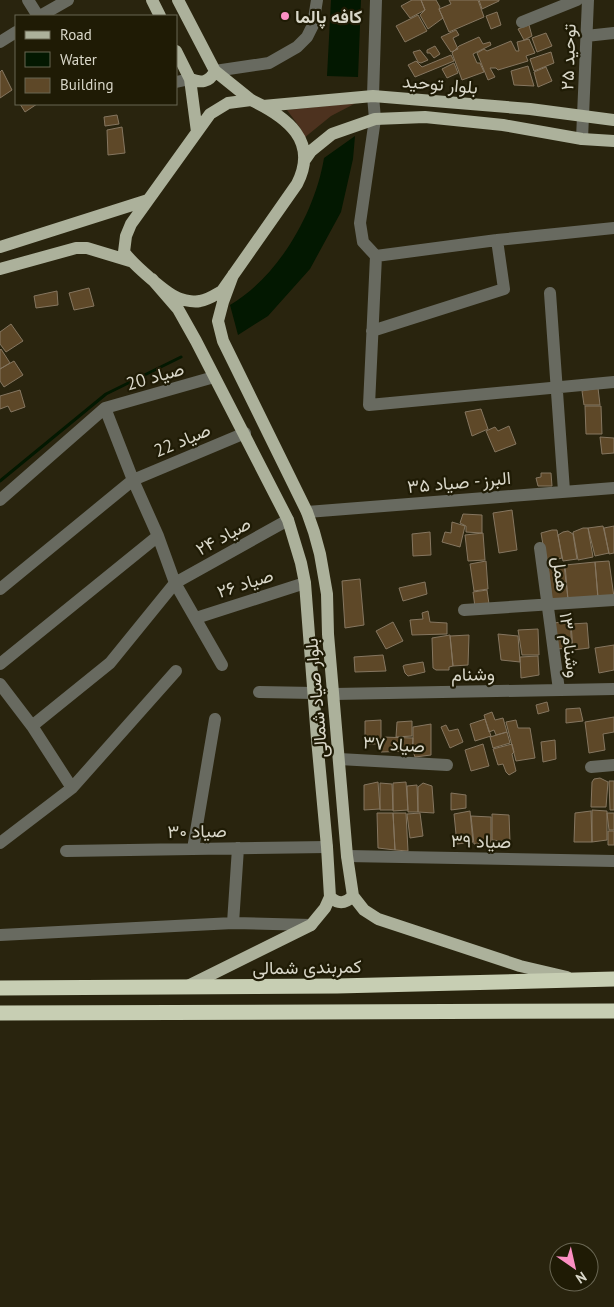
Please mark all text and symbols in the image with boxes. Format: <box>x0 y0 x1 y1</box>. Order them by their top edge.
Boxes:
place label: کافه پالما <box>295 5 362 29</box>
marker: کافه پالما <box>279 10 291 22</box>
legend <box>15 15 178 105</box>
street label: توحید ۲۵ <box>555 23 581 91</box>
text: Road <box>60 25 92 44</box>
text: Water <box>60 50 97 69</box>
street label: بلوار توحید <box>401 69 479 99</box>
text: Building <box>60 75 114 94</box>
street label: صیاد 20 <box>123 357 187 395</box>
street label: صیاد 22 <box>150 418 214 462</box>
street label: البرز - صیاد ۳۵ <box>406 466 512 498</box>
street label: صیاد ۲۴ <box>191 512 255 560</box>
street label: همل <box>547 555 575 593</box>
street label: صیاد ۲۶ <box>214 563 276 603</box>
street label: وشنام ۱۳ <box>554 611 585 679</box>
street label: بلوار صیاد شمالی <box>299 637 333 759</box>
street label: وشنام <box>451 662 495 687</box>
street label: صیاد ۳۷ <box>362 730 426 758</box>
street label: صیاد ۳۰ <box>167 819 227 843</box>
street label: صیاد ۳۹ <box>451 829 511 853</box>
street label: کمربندی شمالی <box>252 955 362 979</box>
north arrow <box>549 1242 599 1292</box>
text: N <box>572 1268 590 1288</box>

